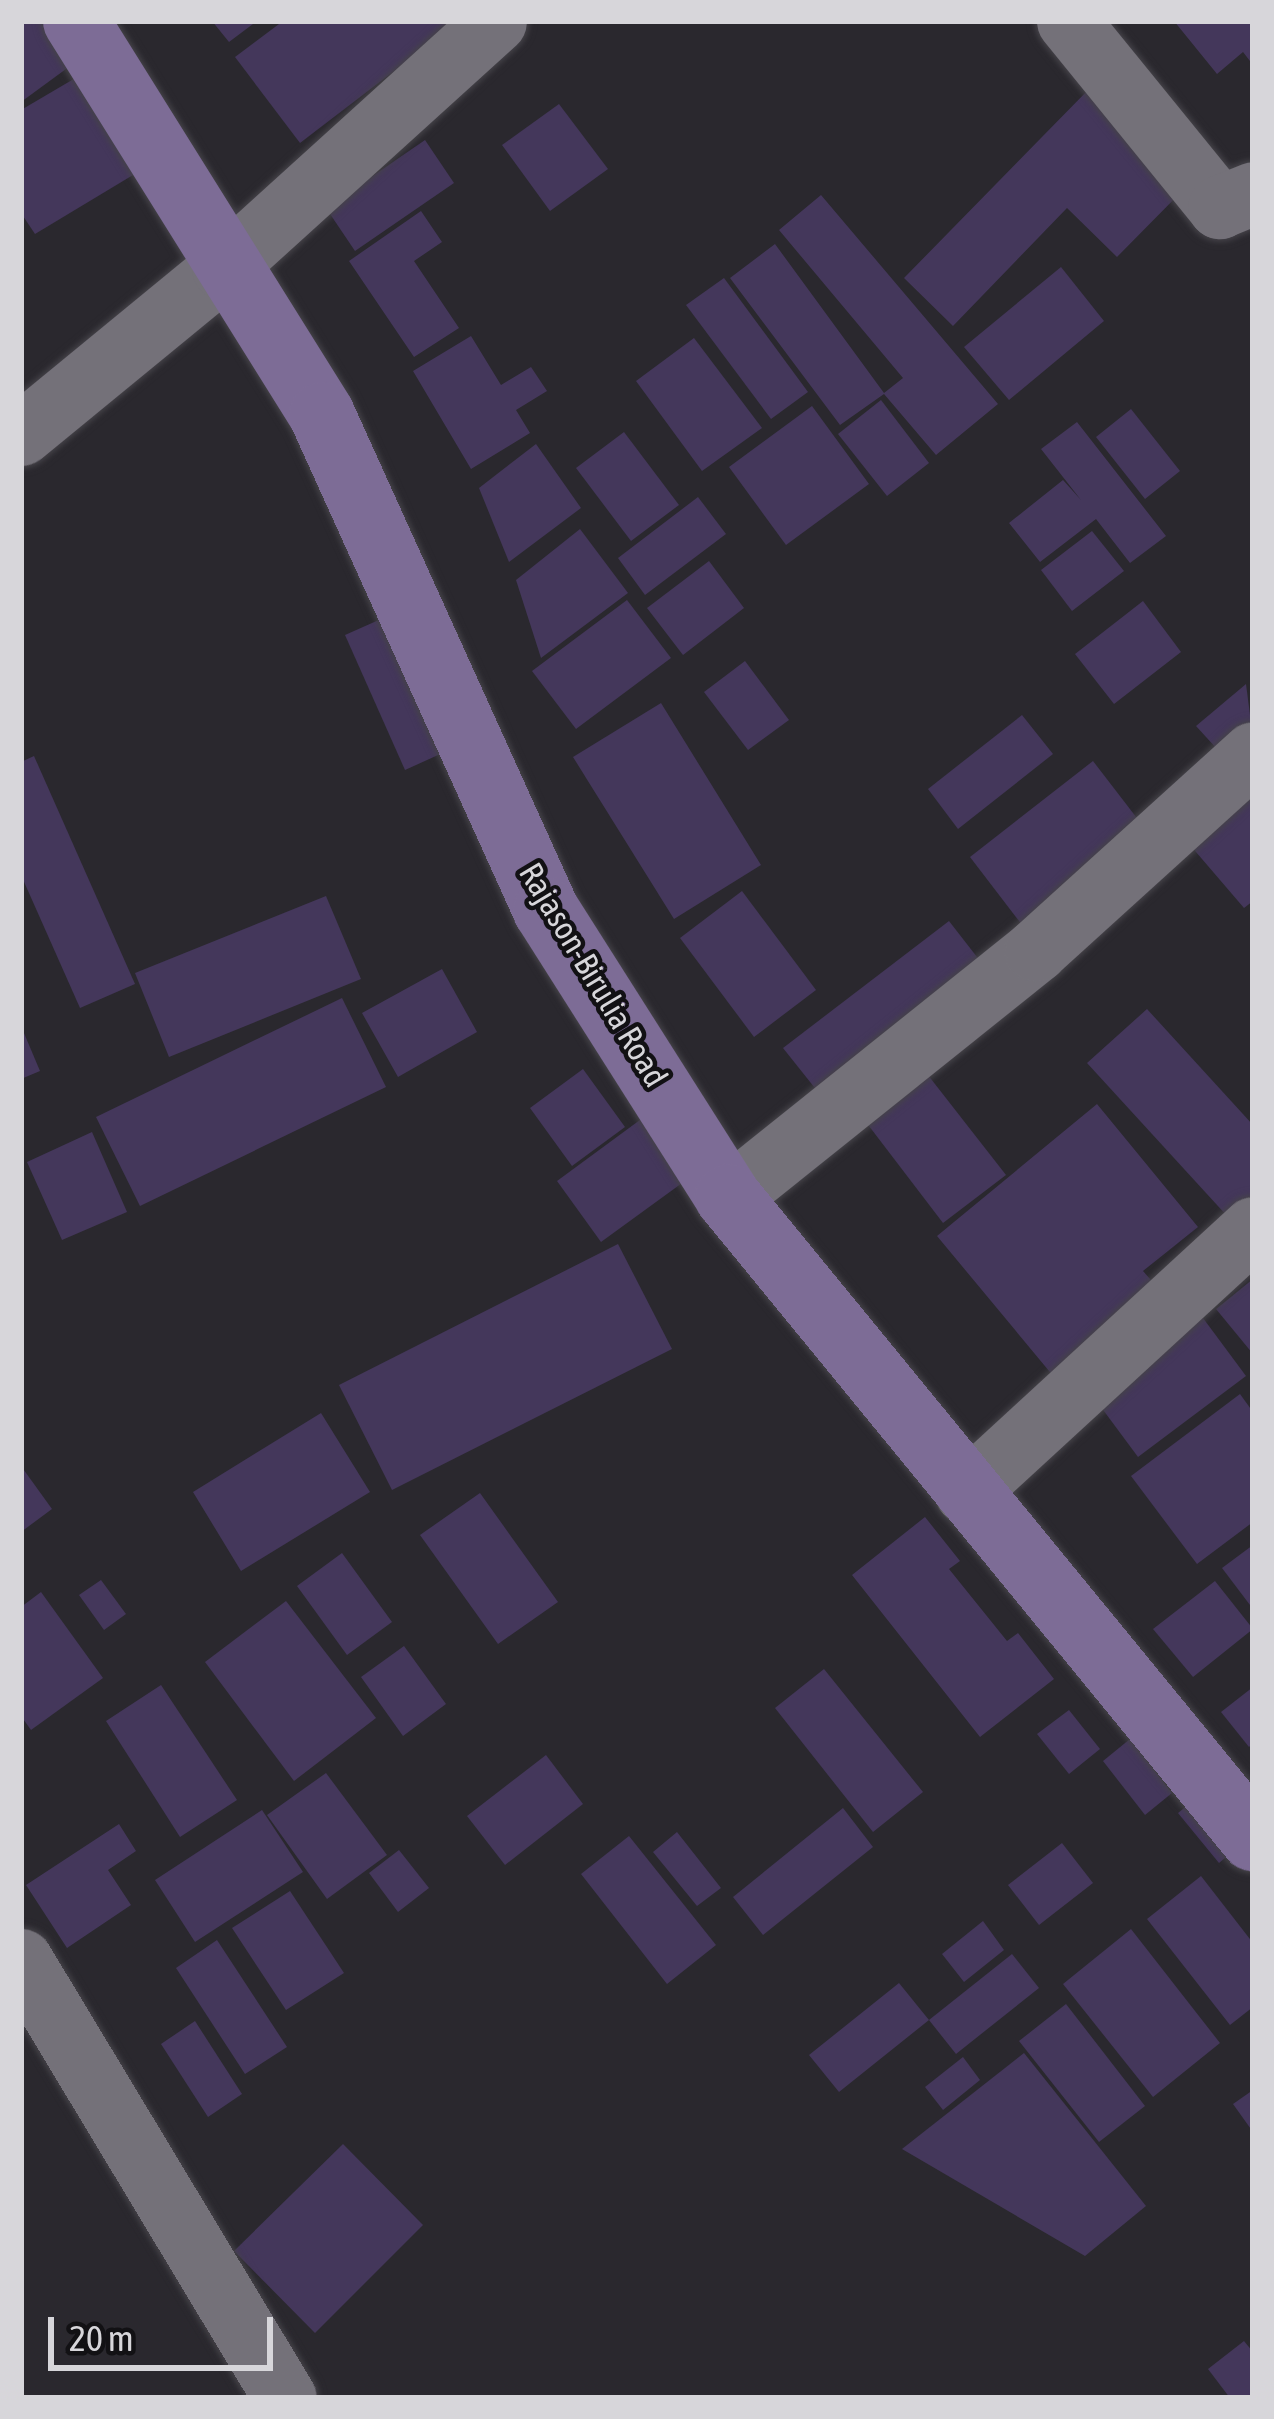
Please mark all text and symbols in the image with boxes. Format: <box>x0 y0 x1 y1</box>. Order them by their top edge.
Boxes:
street label: Rajason-Birulia Road <box>511 856 675 1094</box>
scale bar <box>54 2293 279 2367</box>
text: 20 m <box>69 2317 134 2359</box>

